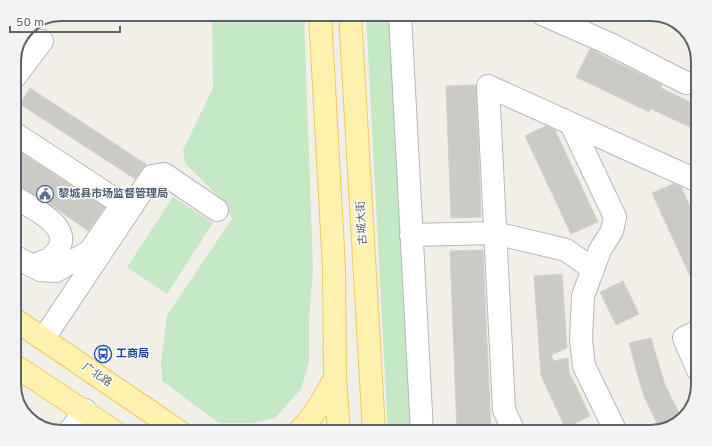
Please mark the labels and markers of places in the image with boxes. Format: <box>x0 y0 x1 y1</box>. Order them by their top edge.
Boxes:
public building icon: 黎城县市场监督管理局 <box>35 184 55 204</box>
place label: 黎城县市场监督管理局 <box>58 187 168 201</box>
bus stop icon: 工商局 <box>93 344 113 364</box>
place label: 工商局 <box>116 347 149 361</box>

